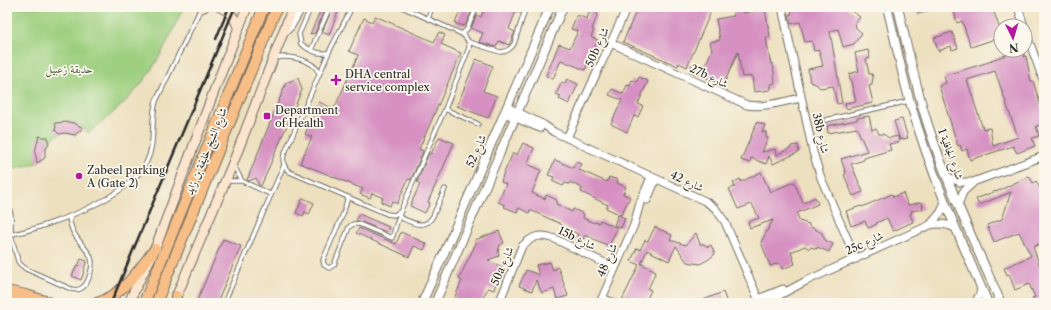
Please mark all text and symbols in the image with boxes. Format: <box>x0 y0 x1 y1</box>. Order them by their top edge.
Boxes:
north arrow <box>993 18 1033 58</box>
street label: 50b شارع <box>582 25 615 70</box>
text: N <box>1008 41 1019 55</box>
street label: 27b شارع <box>686 61 730 94</box>
park label: حديقة زعبيل <box>45 62 93 78</box>
place label: DHA central service complex <box>345 67 430 94</box>
marker: DHA central service complex <box>330 74 342 86</box>
place label: Department of Health <box>275 103 338 130</box>
street label: شارع الشيخ خليفة بن زايد <box>182 105 234 198</box>
marker: Department of Health <box>262 111 272 121</box>
street label: 38b شارع <box>807 111 832 155</box>
street label: شارع الجافلية 1 <box>932 126 967 183</box>
street label: شارع 52 <box>463 132 492 171</box>
place label: Zabeel parking A (Gate 2) <box>86 163 165 190</box>
street label: شارع 42 <box>667 167 706 197</box>
marker: Zabeel parking A (Gate 2) <box>74 171 84 181</box>
street label: 15b شارع <box>555 223 598 256</box>
street label: 25c شارع <box>843 228 886 261</box>
street label: شارع 48 <box>594 241 623 280</box>
street label: 50a شارع <box>488 245 519 289</box>

